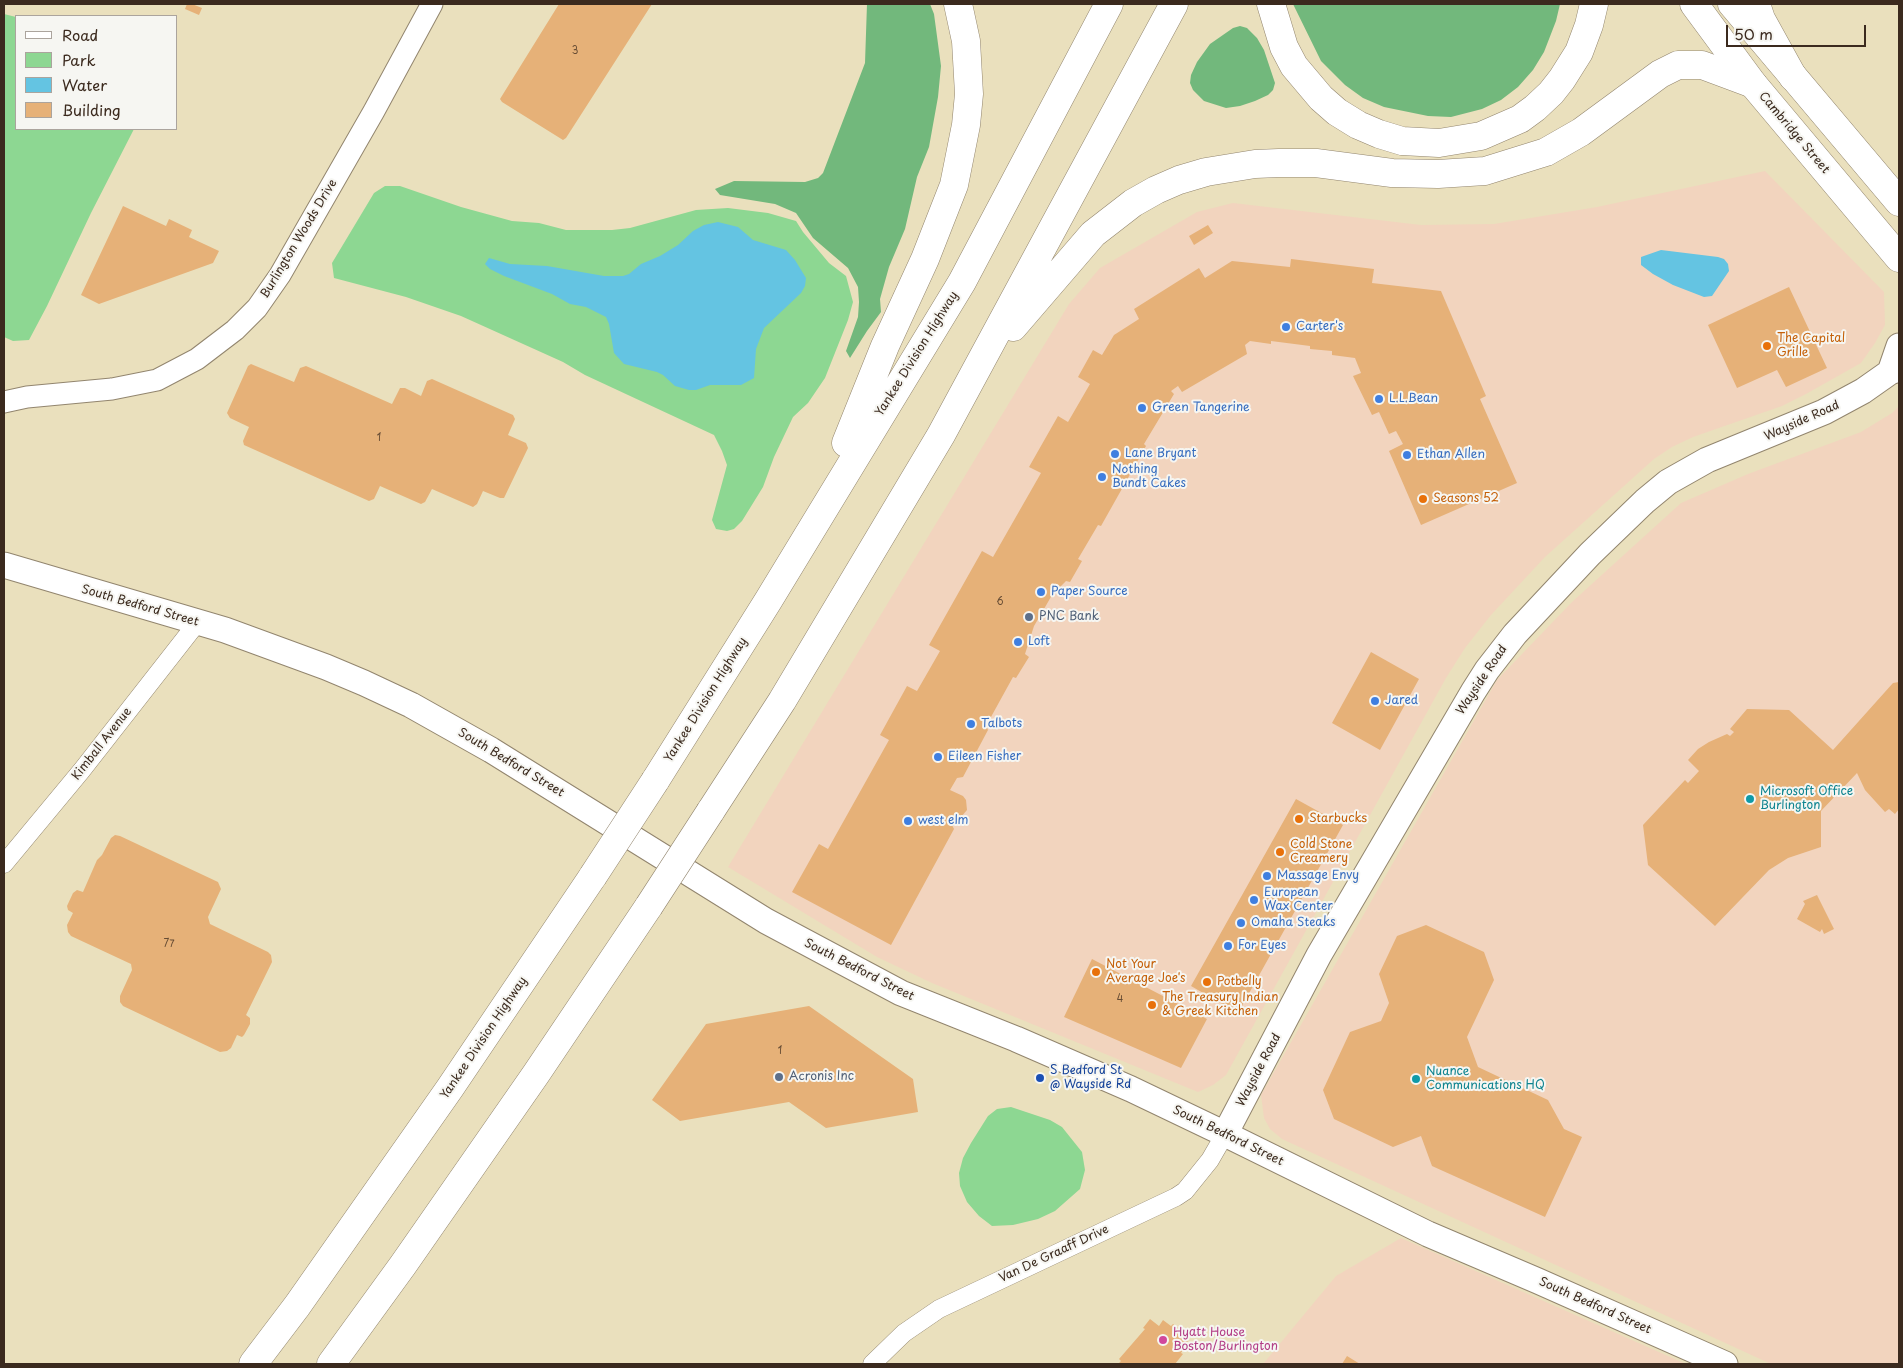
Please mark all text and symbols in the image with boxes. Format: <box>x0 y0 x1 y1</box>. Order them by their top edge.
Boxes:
legend <box>15 15 178 130</box>
scale bar <box>1728 15 1868 47</box>
text: 50 m <box>1734 22 1773 45</box>
text: Road <box>62 23 98 46</box>
house number: 3 <box>572 45 578 57</box>
text: Park <box>62 48 96 71</box>
text: Water <box>62 73 107 96</box>
street label: Cambridge Street <box>1756 89 1832 177</box>
text: Building <box>62 98 121 121</box>
street label: Burlington Woods Drive <box>258 177 340 301</box>
street label: Yankee Division Highway <box>873 289 961 419</box>
place label: Carter's <box>1296 320 1343 334</box>
marker: Carter's <box>1280 321 1292 333</box>
place label: The Capital Grille <box>1777 332 1845 360</box>
marker: The Capital Grille <box>1761 340 1773 352</box>
place label: L.L.Bean <box>1389 392 1438 406</box>
marker: L.L.Bean <box>1373 393 1385 405</box>
street label: Wayside Road <box>1762 398 1842 444</box>
place label: Green Tangerine <box>1152 401 1250 415</box>
marker: Green Tangerine <box>1136 402 1148 414</box>
house number: 1 <box>377 432 381 444</box>
place label: Lane Bryant <box>1125 447 1196 461</box>
marker: Lane Bryant <box>1109 448 1121 460</box>
place label: Ethan Allen <box>1417 448 1485 462</box>
marker: Ethan Allen <box>1401 449 1413 461</box>
place label: Nothing Bundt Cakes <box>1112 463 1186 491</box>
marker: Nothing Bundt Cakes <box>1096 471 1108 483</box>
place label: Seasons 52 <box>1433 492 1499 506</box>
marker: Seasons 52 <box>1417 493 1429 505</box>
street label: South Bedford Street <box>80 582 200 630</box>
place label: Paper Source <box>1051 585 1128 599</box>
marker: Paper Source <box>1035 586 1047 598</box>
house number: 6 <box>996 596 1004 608</box>
place label: PNC Bank <box>1039 610 1099 624</box>
marker: PNC Bank <box>1023 611 1035 623</box>
street label: Yankee Division Highway <box>662 635 750 765</box>
place label: Loft <box>1028 635 1050 649</box>
marker: Loft <box>1012 636 1024 648</box>
street label: Wayside Road <box>1453 643 1511 717</box>
place label: Jared <box>1385 694 1418 708</box>
marker: Jared <box>1369 695 1381 707</box>
street label: Kimball Avenue <box>69 705 135 783</box>
place label: Talbots <box>981 717 1022 731</box>
marker: Talbots <box>965 718 977 730</box>
street label: South Bedford Street <box>455 726 567 800</box>
place label: Eileen Fisher <box>948 750 1021 764</box>
marker: Eileen Fisher <box>932 751 944 763</box>
place label: Microsoft Office Burlington <box>1760 785 1853 813</box>
marker: Microsoft Office Burlington <box>1744 793 1756 805</box>
place label: Starbucks <box>1309 812 1367 826</box>
marker: Starbucks <box>1293 813 1305 825</box>
place label: west elm <box>918 814 968 828</box>
marker: west elm <box>902 815 914 827</box>
place label: Cold Stone Creamery <box>1290 838 1352 866</box>
marker: Cold Stone Creamery <box>1274 846 1286 858</box>
place label: Massage Envy <box>1277 869 1359 883</box>
marker: Massage Envy <box>1261 870 1273 882</box>
place label: European Wax Center <box>1264 886 1333 914</box>
marker: European Wax Center <box>1248 894 1260 906</box>
place label: Omaha Steaks <box>1251 916 1335 930</box>
marker: Omaha Steaks <box>1235 917 1247 929</box>
street label: South Bedford Street <box>802 936 916 1004</box>
house number: 77 <box>163 938 175 950</box>
place label: For Eyes <box>1238 939 1286 953</box>
marker: For Eyes <box>1222 940 1234 952</box>
place label: Not Your Average Joe's <box>1106 958 1186 986</box>
marker: Not Your Average Joe's <box>1090 966 1102 978</box>
street label: Yankee Division Highway <box>438 974 530 1102</box>
place label: Potbelly <box>1217 975 1262 989</box>
marker: Potbelly <box>1201 976 1213 988</box>
place label: The Treasury Indian & Greek Kitchen <box>1162 991 1278 1019</box>
house number: 4 <box>1117 993 1123 1005</box>
marker: The Treasury Indian & Greek Kitchen <box>1146 999 1158 1011</box>
street label: Wayside Road <box>1234 1031 1284 1109</box>
house number: 1 <box>778 1045 782 1057</box>
place label: S Bedford St @ Wayside Rd <box>1050 1064 1131 1092</box>
place label: Nuance Communications HQ <box>1426 1065 1545 1093</box>
place label: Acronis Inc <box>789 1070 854 1084</box>
marker: Acronis Inc <box>773 1071 785 1083</box>
marker: S Bedford St @ Wayside Rd <box>1034 1072 1046 1084</box>
marker: Nuance Communications HQ <box>1410 1073 1422 1085</box>
street label: South Bedford Street <box>1170 1103 1286 1169</box>
street label: Van De Graaff Drive <box>997 1222 1111 1286</box>
street label: South Bedford Street <box>1537 1275 1653 1337</box>
place label: Hyatt House Boston/Burlington <box>1173 1326 1278 1354</box>
marker: Hyatt House Boston/Burlington <box>1157 1334 1169 1346</box>

